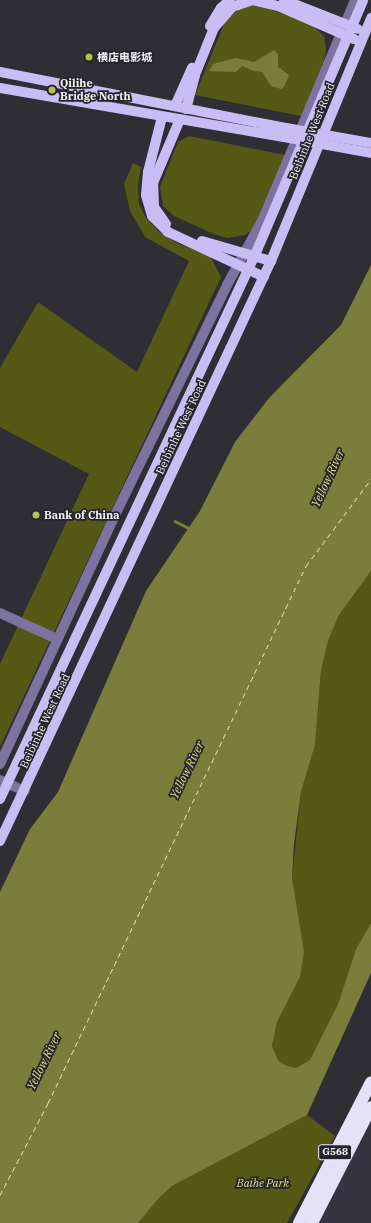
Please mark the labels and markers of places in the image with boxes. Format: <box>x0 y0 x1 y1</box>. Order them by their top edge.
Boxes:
place label: 横店电影城 <box>97 50 152 64</box>
marker: 横店电影城 <box>84 52 94 62</box>
place label: Qilihe Bridge North <box>60 77 131 103</box>
marker: Qilihe Bridge North <box>47 85 57 95</box>
place label: Bank of China <box>44 508 120 522</box>
marker: Bank of China <box>31 510 41 520</box>

